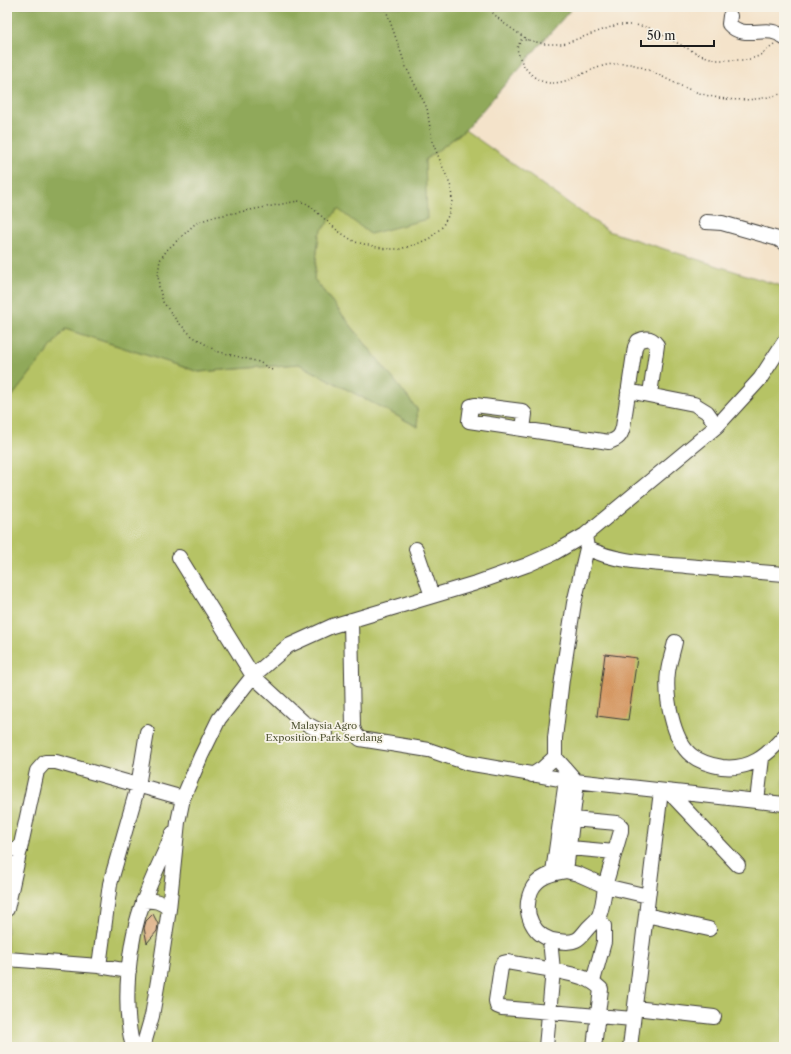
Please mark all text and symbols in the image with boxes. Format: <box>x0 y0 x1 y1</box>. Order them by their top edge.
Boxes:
scale bar <box>641 22 714 48</box>
text: 50 m <box>647 28 676 43</box>
park label: Malaysia Agro Exposition Park Serdang <box>266 719 383 744</box>

